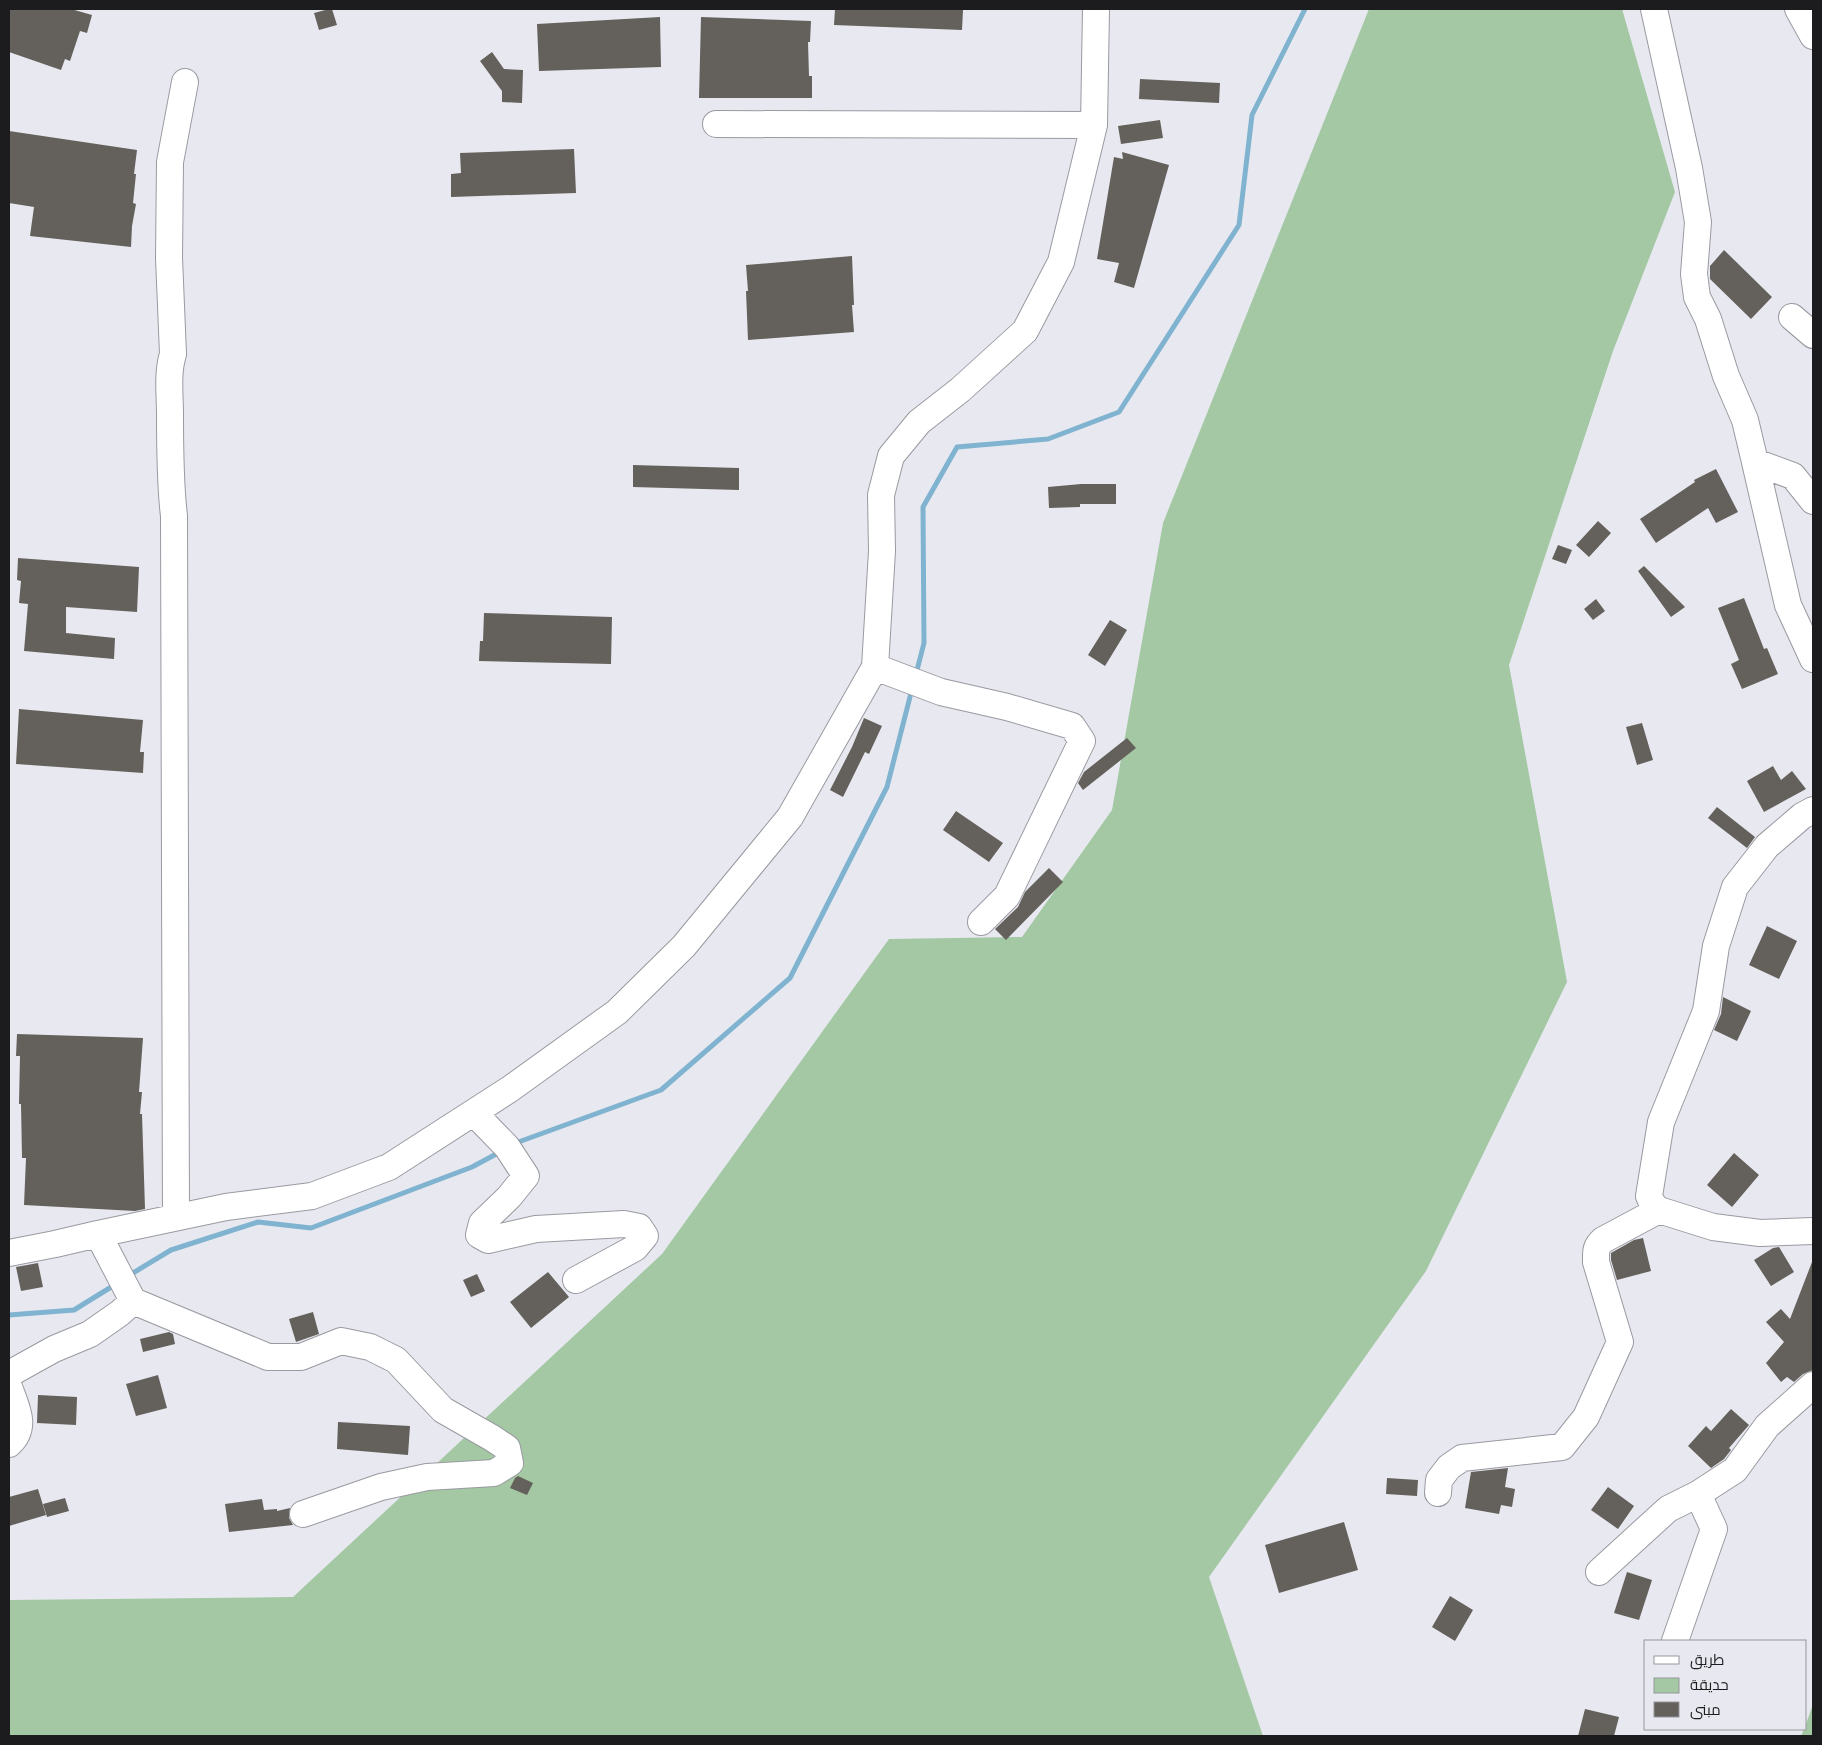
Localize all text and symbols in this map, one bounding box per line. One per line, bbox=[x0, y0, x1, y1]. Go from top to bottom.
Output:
legend bbox=[1644, 1640, 1807, 1730]
text: طريق bbox=[1690, 1651, 1724, 1670]
text: حديقة bbox=[1690, 1676, 1729, 1694]
text: مبنى bbox=[1690, 1701, 1721, 1720]

